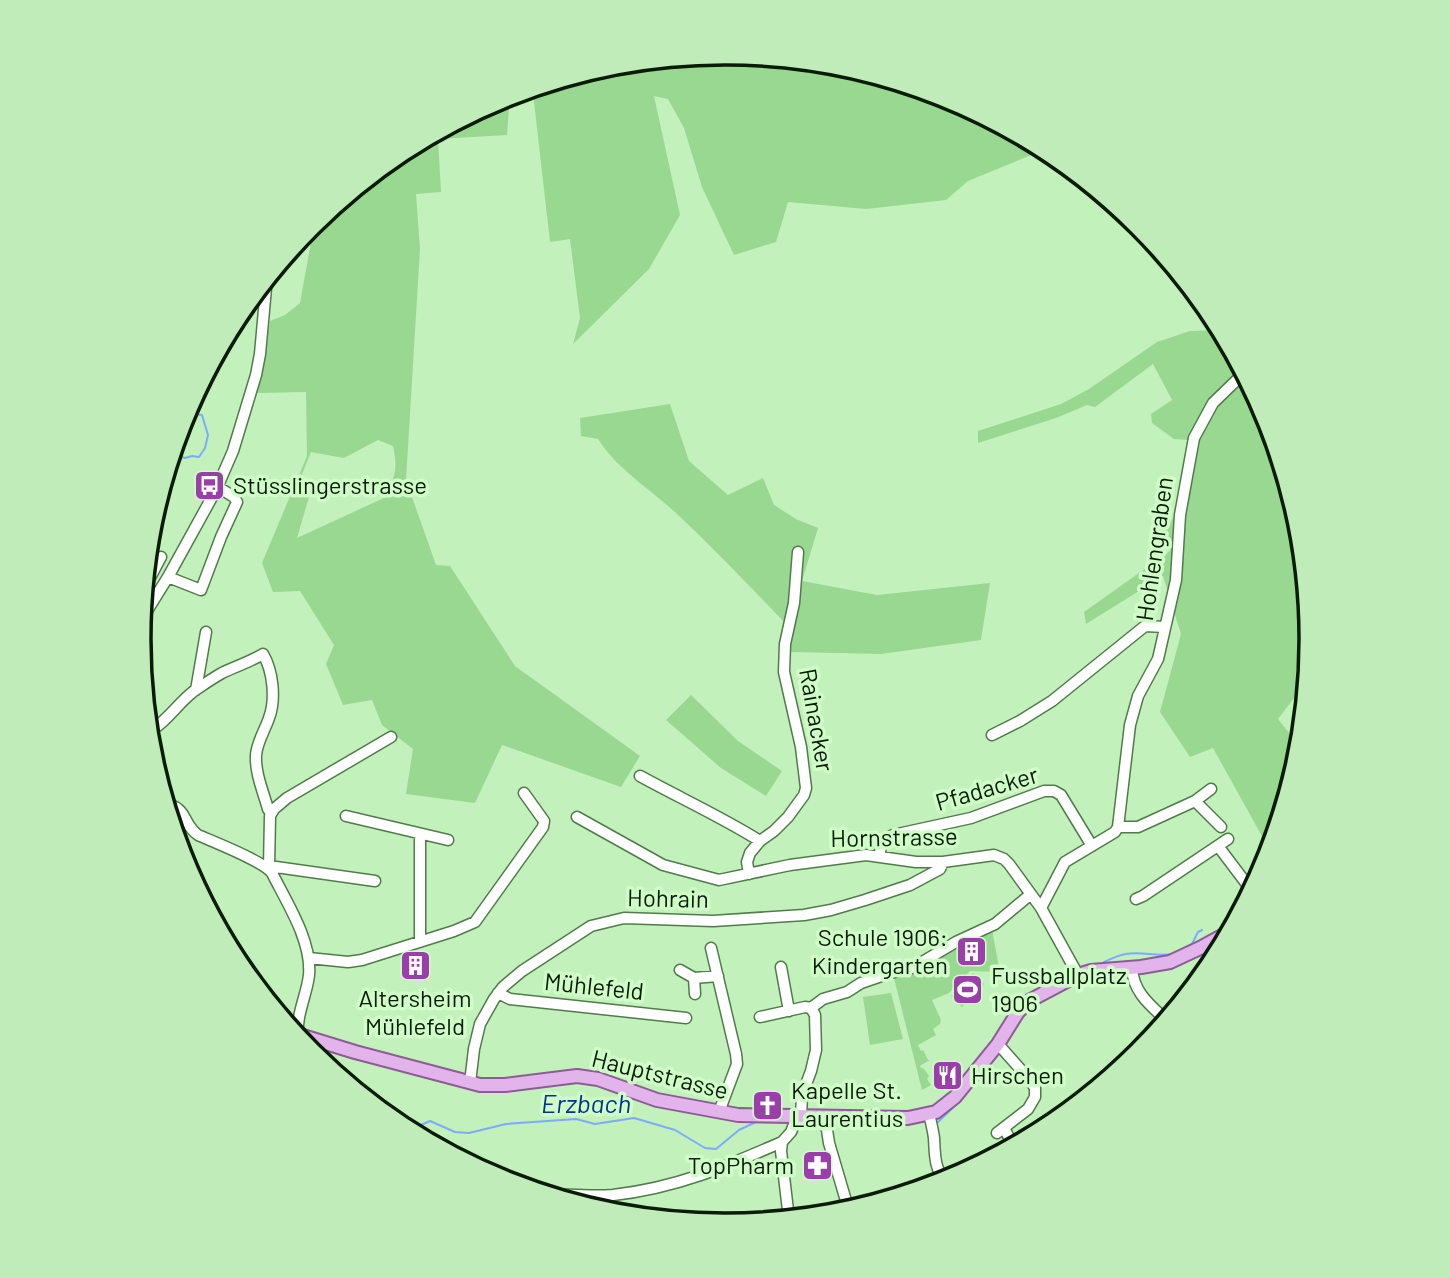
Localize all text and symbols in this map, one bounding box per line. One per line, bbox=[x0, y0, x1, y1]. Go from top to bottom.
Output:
bus stop icon: Stüsslingerstrasse bbox=[193, 469, 227, 503]
place label: Stüsslingerstrasse bbox=[233, 470, 427, 499]
street label: Hohlengraben bbox=[1129, 475, 1178, 623]
street label: Rainacker bbox=[794, 666, 841, 774]
street label: Pfadacker bbox=[932, 759, 1042, 816]
street label: Hornstrasse bbox=[830, 821, 958, 852]
street label: Hohrain bbox=[627, 882, 709, 913]
place label: Schule 1906: Kindergarten bbox=[812, 922, 948, 979]
building icon: Schule 1906: Kindergarten bbox=[954, 935, 988, 969]
building icon: Altersheim Mühlefeld bbox=[398, 948, 432, 982]
place label: Fussballplatz 1906 bbox=[991, 960, 1127, 1017]
street label: Mühlefeld bbox=[543, 966, 645, 1005]
sports icon: Fussballplatz 1906 bbox=[951, 973, 985, 1007]
place label: Altersheim Mühlefeld bbox=[359, 983, 472, 1040]
street label: Hauptstrasse bbox=[589, 1043, 732, 1104]
restaurant icon: Hirschen bbox=[931, 1059, 965, 1093]
place label: Hirschen bbox=[971, 1060, 1064, 1089]
place label: Kapelle St. Laurentius bbox=[791, 1075, 903, 1132]
water label: Erzbach bbox=[541, 1087, 631, 1118]
church icon: Kapelle St. Laurentius bbox=[751, 1088, 785, 1122]
pharmacy icon: TopPharm bbox=[800, 1149, 834, 1183]
place label: TopPharm bbox=[688, 1150, 794, 1179]

